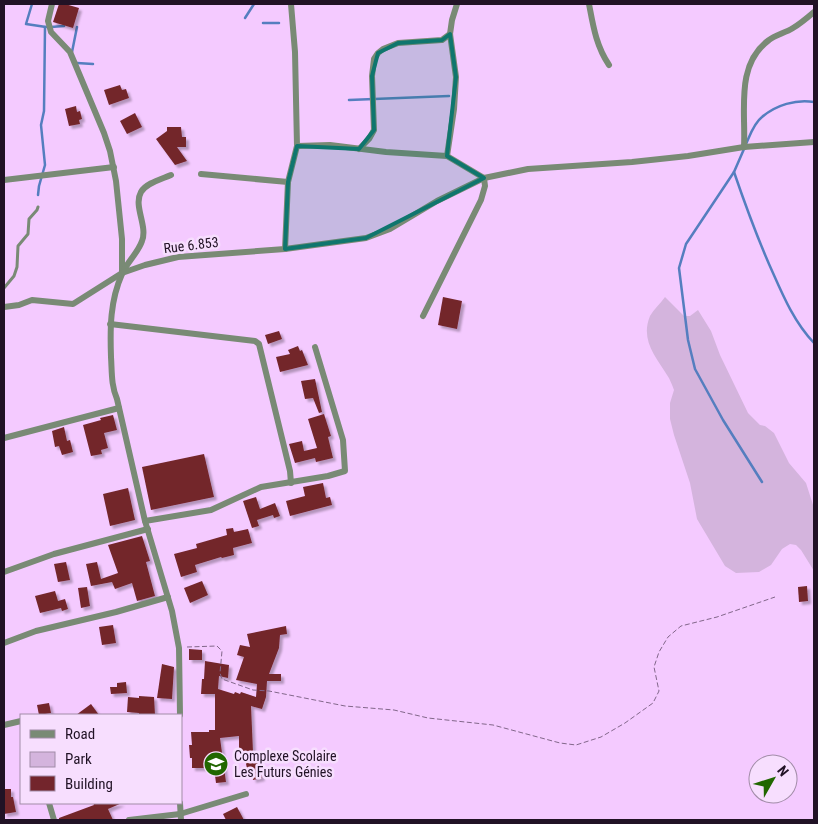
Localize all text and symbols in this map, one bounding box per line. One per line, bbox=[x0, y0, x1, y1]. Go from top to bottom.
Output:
street label: Rue 6.853 bbox=[163, 234, 219, 256]
legend bbox=[20, 714, 182, 804]
text: Road bbox=[65, 725, 95, 743]
place label: Complexe Scolaire Les Futurs Génies bbox=[234, 748, 337, 780]
text: Park bbox=[65, 750, 92, 768]
school or university icon: Complexe Scolaire Les Futurs Génies bbox=[203, 751, 229, 777]
north arrow bbox=[748, 754, 798, 804]
text: N bbox=[774, 762, 792, 779]
text: Building bbox=[65, 775, 113, 793]

